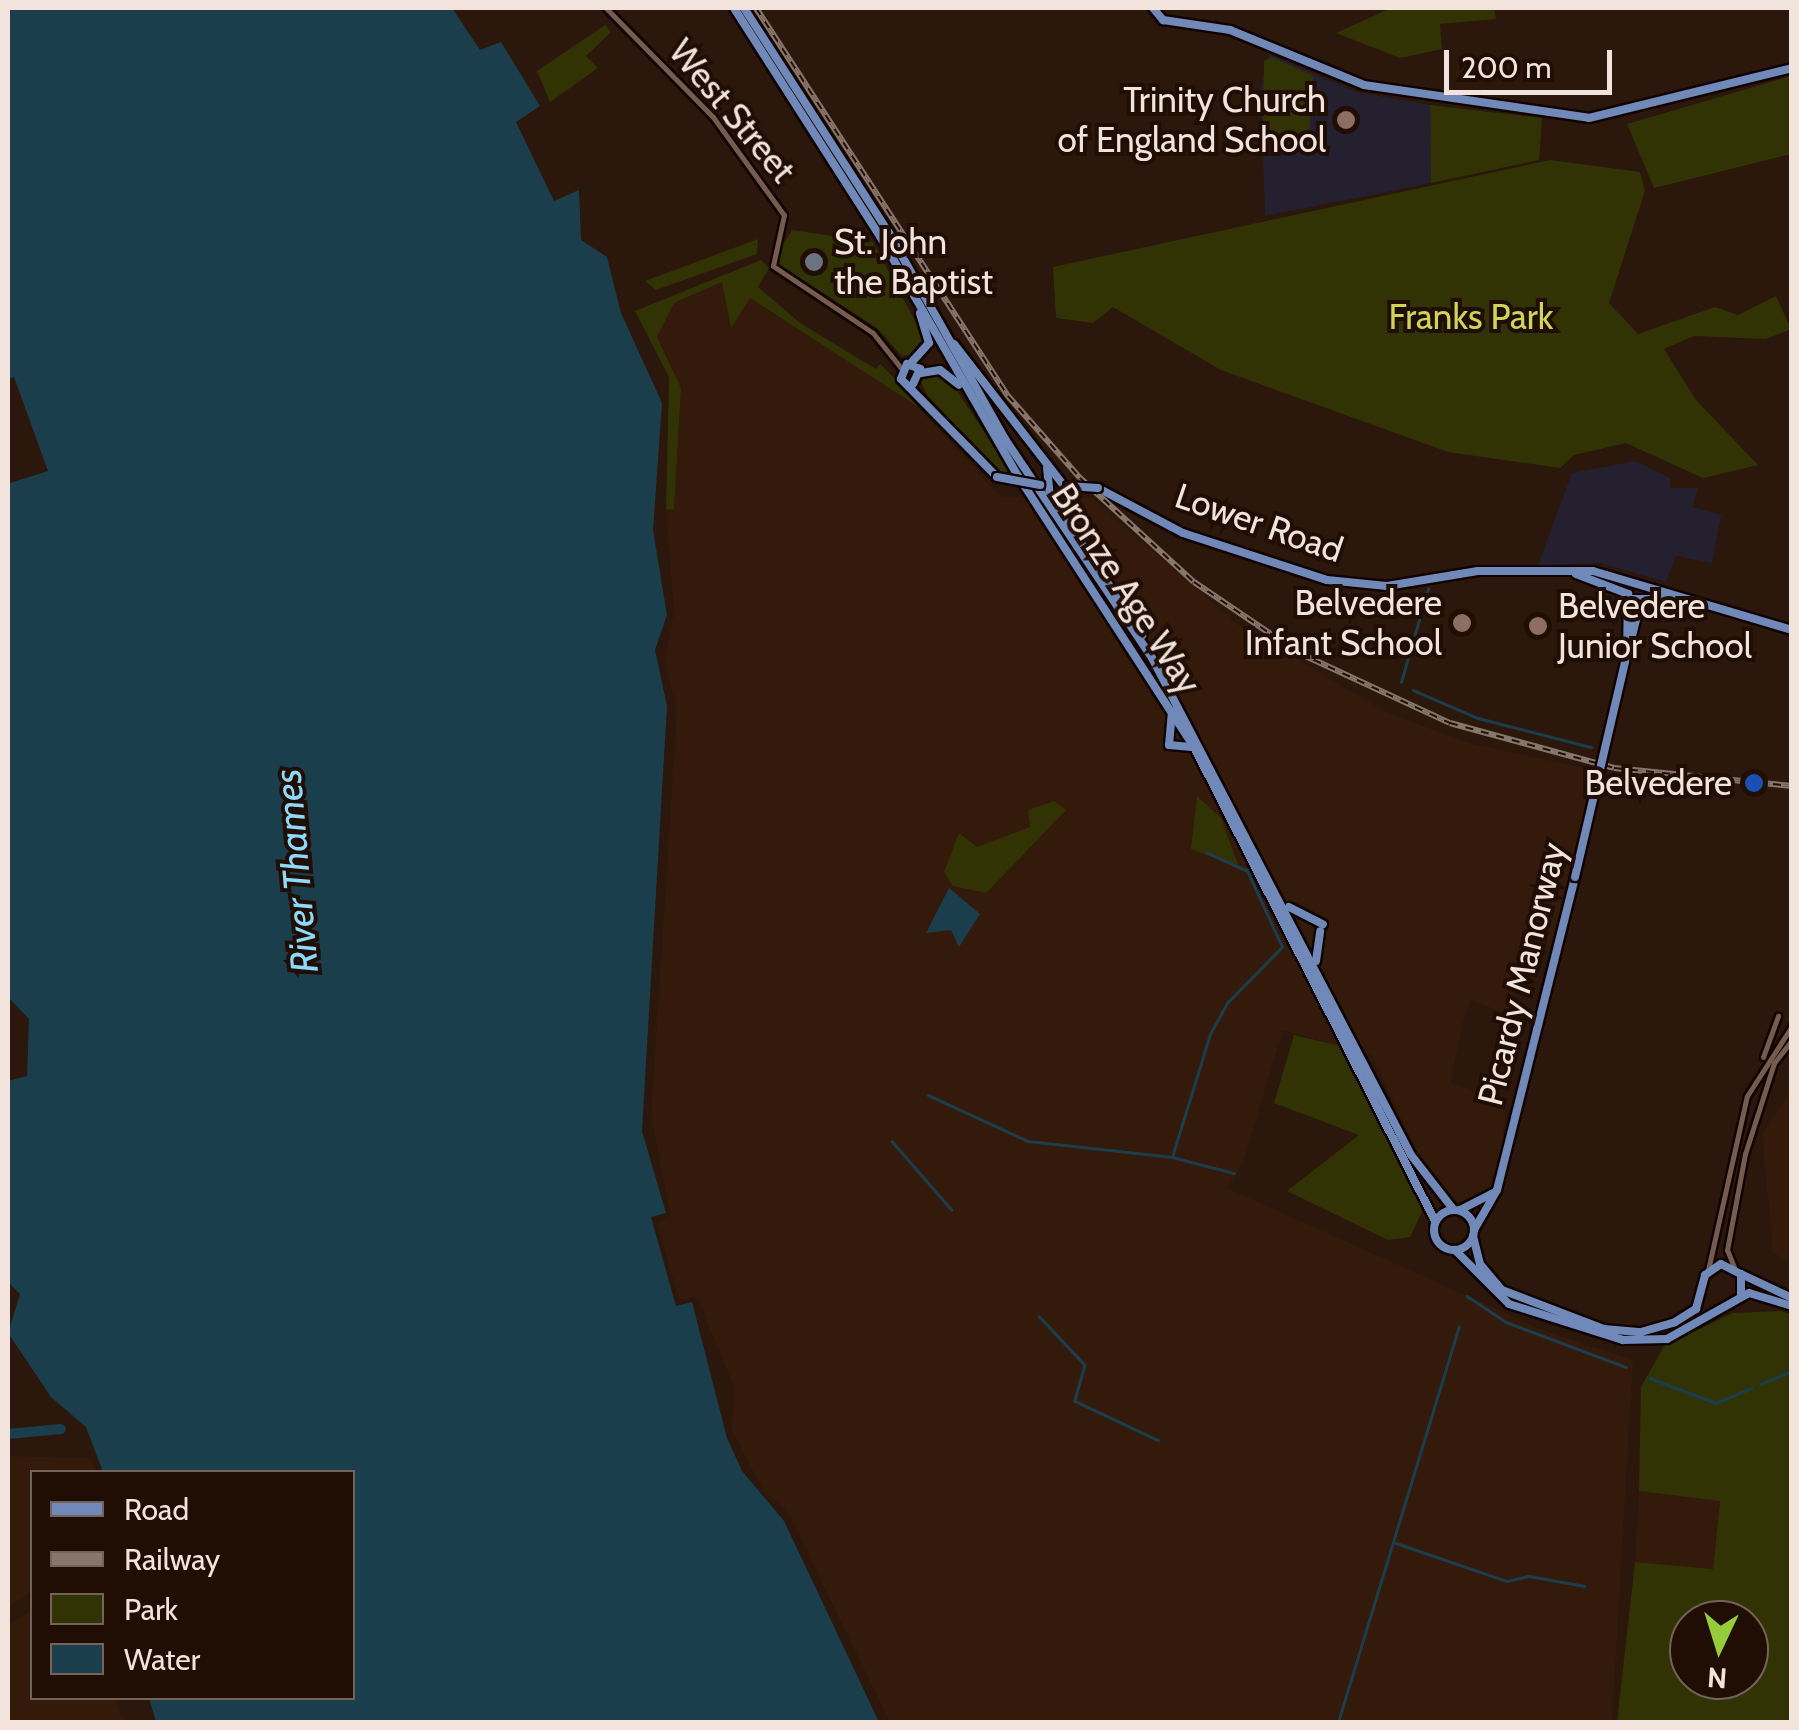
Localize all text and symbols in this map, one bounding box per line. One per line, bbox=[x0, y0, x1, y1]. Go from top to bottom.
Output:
scale bar bbox=[1449, 30, 1616, 92]
street label: West Street bbox=[660, 31, 804, 191]
text: 200 m bbox=[1461, 49, 1552, 86]
place label: Trinity Church of England School bbox=[1057, 79, 1326, 161]
marker: Trinity Church of England School bbox=[1335, 109, 1357, 131]
place label: St. John the Baptist bbox=[834, 221, 993, 303]
marker: St. John the Baptist bbox=[803, 251, 825, 273]
park label: Franks Park bbox=[1388, 296, 1554, 338]
street label: Lower Road bbox=[1170, 475, 1348, 571]
street label: Bronze Age Way bbox=[1042, 476, 1210, 702]
place label: Belvedere Infant School bbox=[1245, 582, 1442, 664]
place label: Belvedere Junior School bbox=[1558, 585, 1752, 667]
marker: Belvedere Infant School bbox=[1451, 612, 1473, 634]
marker: Belvedere Junior School bbox=[1527, 615, 1549, 637]
place label: Belvedere bbox=[1584, 762, 1732, 804]
water label: River Thames bbox=[264, 767, 328, 975]
marker: Belvedere bbox=[1741, 770, 1767, 796]
street label: Picardy Manorway bbox=[1469, 838, 1575, 1110]
legend bbox=[30, 1470, 355, 1700]
text: Road bbox=[124, 1491, 189, 1528]
text: Railway bbox=[124, 1541, 220, 1578]
text: Park bbox=[124, 1591, 178, 1628]
north arrow bbox=[1669, 1600, 1769, 1700]
text: Water bbox=[124, 1641, 200, 1678]
text: N bbox=[1706, 1660, 1728, 1696]

